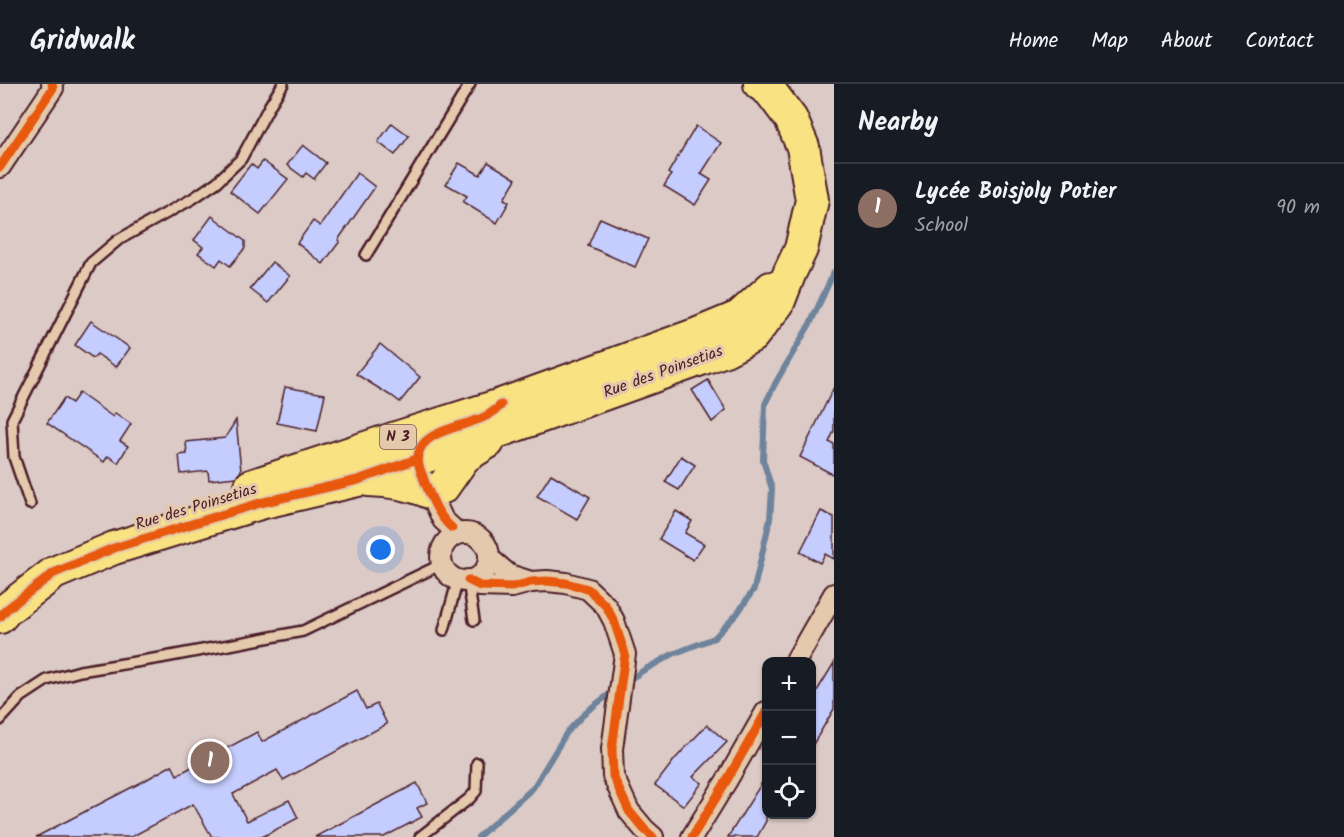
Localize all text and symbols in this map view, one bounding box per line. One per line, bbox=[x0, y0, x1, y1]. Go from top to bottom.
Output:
text: Gridwalk bbox=[30, 19, 135, 64]
text: Home bbox=[1009, 25, 1058, 58]
text: Map bbox=[1091, 25, 1128, 58]
text: About bbox=[1161, 25, 1212, 58]
text: Contact bbox=[1245, 25, 1314, 58]
text: Nearby bbox=[858, 102, 938, 144]
text: Lycée Boisjoly Potier bbox=[915, 175, 1116, 210]
text: 1 bbox=[874, 192, 881, 224]
text: 90 m bbox=[1276, 192, 1320, 224]
text: School bbox=[915, 210, 968, 242]
street label: Rue des Poinsetias bbox=[600, 339, 726, 405]
road number: N 3 bbox=[380, 425, 416, 449]
street label: Rue des Poinsetias bbox=[132, 477, 260, 537]
your location bbox=[366, 535, 395, 564]
map controls bbox=[762, 657, 816, 819]
button: + bbox=[762, 657, 816, 711]
button: − bbox=[762, 711, 816, 765]
pin: 1 bbox=[190, 738, 230, 784]
button: locate bbox=[762, 765, 816, 819]

